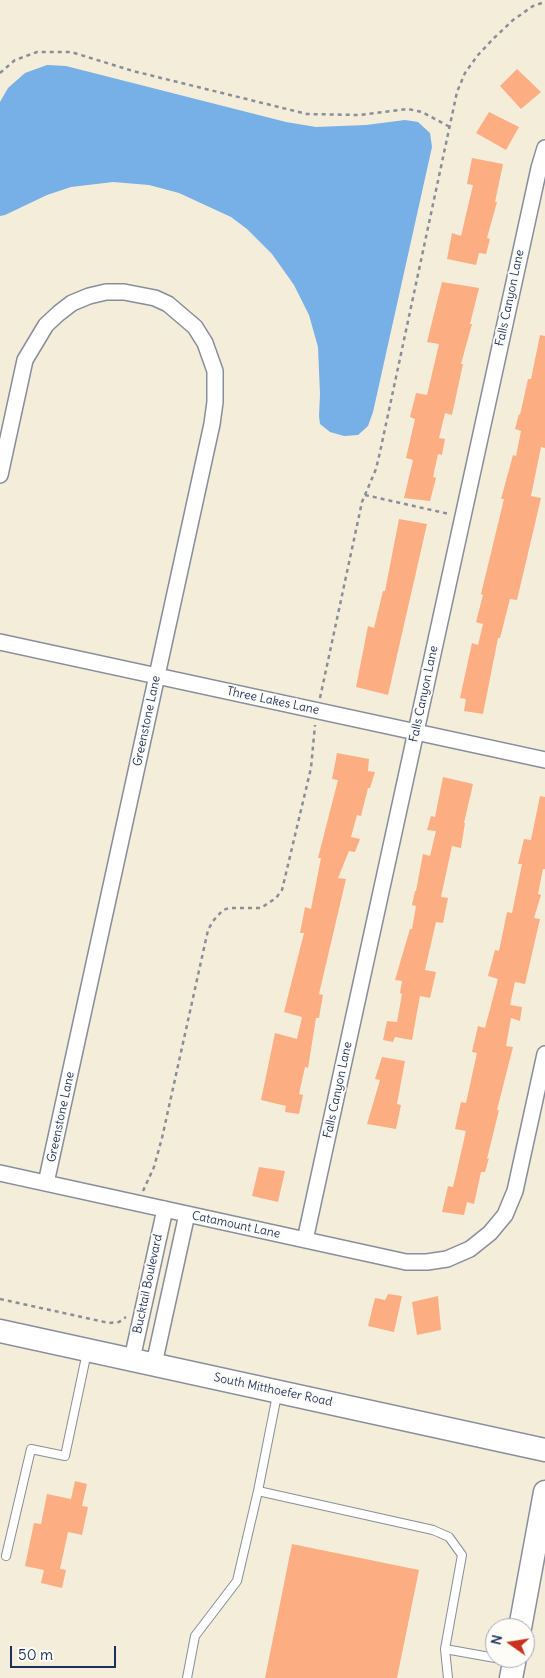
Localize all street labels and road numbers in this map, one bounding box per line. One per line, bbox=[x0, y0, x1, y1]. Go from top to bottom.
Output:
street label: Falls Canyon Lane bbox=[493, 248, 527, 348]
street label: Falls Canyon Lane bbox=[407, 644, 441, 744]
street label: Greenstone Lane bbox=[130, 674, 164, 768]
street label: Three Lakes Lane bbox=[225, 684, 321, 718]
street label: Falls Canyon Lane bbox=[321, 1040, 355, 1140]
street label: Greenstone Lane bbox=[44, 1070, 78, 1164]
street label: Catamount Lane bbox=[190, 1209, 282, 1241]
street label: Bucktail Boulevard bbox=[130, 1233, 166, 1335]
street label: South Mitthoefer Road bbox=[212, 1370, 334, 1410]

